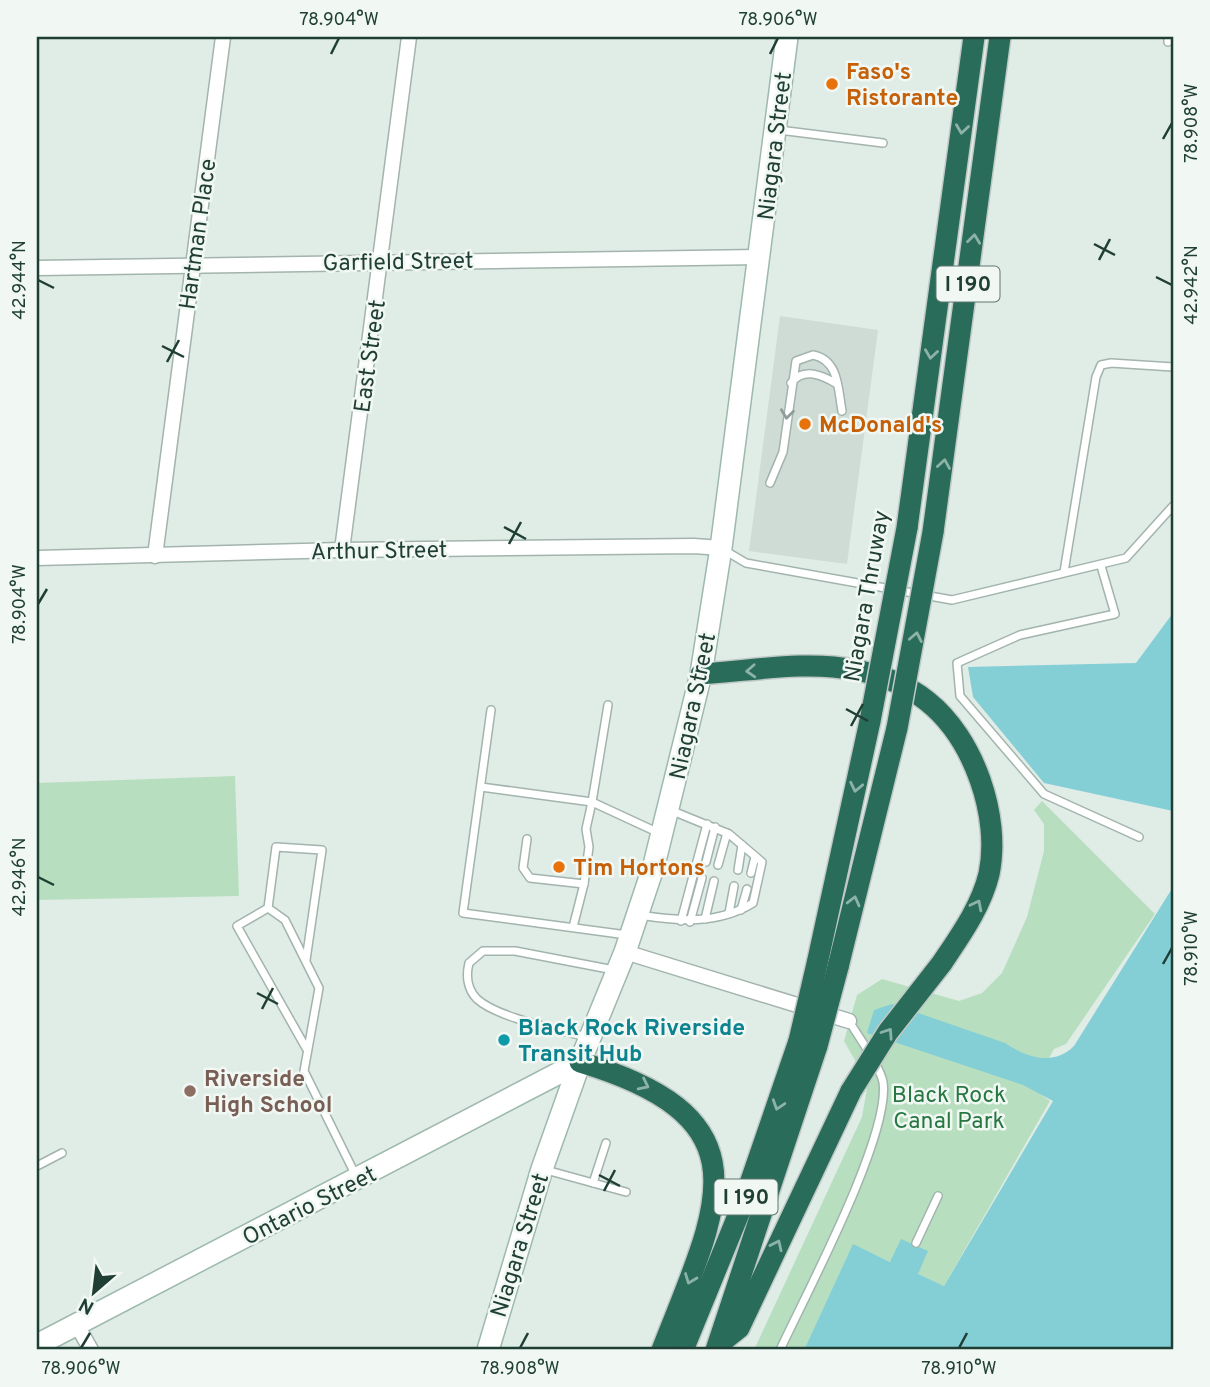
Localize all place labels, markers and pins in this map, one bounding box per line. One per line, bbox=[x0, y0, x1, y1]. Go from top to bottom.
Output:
place label: Faso's Ristorante bbox=[846, 59, 958, 114]
marker: Faso's Ristorante bbox=[824, 76, 840, 92]
place label: McDonald's bbox=[819, 412, 942, 441]
marker: McDonald's bbox=[797, 416, 813, 432]
place label: Tim Hortons bbox=[573, 855, 705, 884]
marker: Tim Hortons bbox=[551, 859, 567, 875]
place label: Black Rock Riverside Transit Hub bbox=[518, 1015, 745, 1070]
marker: Black Rock Riverside Transit Hub bbox=[496, 1032, 512, 1048]
place label: Riverside High School bbox=[204, 1066, 333, 1121]
marker: Riverside High School bbox=[182, 1083, 198, 1099]

